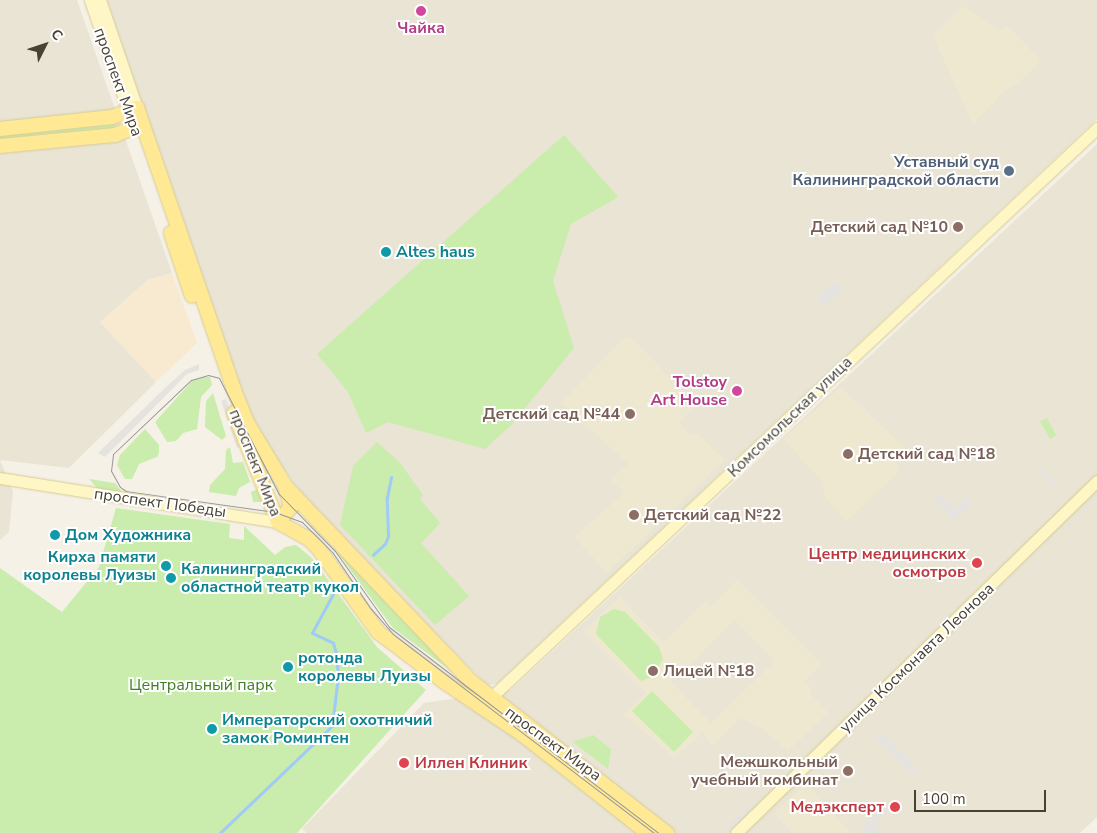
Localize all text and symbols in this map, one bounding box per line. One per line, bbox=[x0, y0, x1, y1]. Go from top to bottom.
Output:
marker: Чайка bbox=[415, 5, 427, 17]
place label: Чайка bbox=[397, 18, 445, 38]
north arrow bbox=[20, 20, 70, 70]
text: С bbox=[46, 25, 67, 45]
street label: проспект Мира bbox=[89, 25, 147, 139]
place label: Уставный суд Калининградской области bbox=[792, 152, 999, 190]
marker: Уставный суд Калининградской области bbox=[1003, 165, 1015, 177]
place label: Детский сад №10 bbox=[811, 217, 948, 237]
marker: Детский сад №10 bbox=[952, 221, 964, 233]
place label: Altes haus bbox=[396, 242, 475, 262]
marker: Altes haus bbox=[380, 246, 392, 258]
street label: Комсомольская улица bbox=[724, 353, 856, 481]
place label: Tolstoy Art House bbox=[651, 372, 727, 410]
marker: Tolstoy Art House bbox=[731, 385, 743, 397]
place label: Детский сад №44 bbox=[483, 404, 620, 424]
street label: проспект Мира bbox=[225, 406, 285, 520]
marker: Детский сад №44 bbox=[624, 408, 636, 420]
place label: Детский сад №18 bbox=[858, 444, 995, 464]
marker: Детский сад №18 bbox=[842, 448, 854, 460]
street label: проспект Победы bbox=[93, 484, 227, 522]
place label: Детский сад №22 bbox=[644, 505, 781, 525]
marker: Детский сад №22 bbox=[628, 509, 640, 521]
place label: Дом Художника bbox=[65, 525, 191, 545]
marker: Дом Художника bbox=[49, 529, 61, 541]
place label: Центр медицинских осмотров bbox=[809, 544, 966, 582]
place label: Кирха памяти королевы Луизы bbox=[23, 547, 156, 585]
marker: Центр медицинских осмотров bbox=[970, 556, 984, 570]
place label: Калининградский областной театр кукол bbox=[181, 559, 359, 597]
marker: Кирха памяти королевы Луизы bbox=[160, 560, 172, 572]
marker: Калининградский областной театр кукол bbox=[165, 572, 177, 584]
street label: улица Космонавта Леонова bbox=[836, 579, 998, 737]
place label: ротонда королевы Луизы bbox=[298, 648, 431, 686]
marker: ротонда королевы Луизы bbox=[282, 661, 294, 673]
place label: Лицей №18 bbox=[663, 661, 754, 681]
marker: Лицей №18 bbox=[647, 665, 659, 677]
park label: Центральный парк bbox=[129, 675, 273, 695]
street label: проспект Мира bbox=[501, 703, 605, 785]
place label: Императорский охотничий замок Роминтен bbox=[222, 710, 432, 748]
marker: Императорский охотничий замок Роминтен bbox=[206, 723, 218, 735]
place label: Межшкольный учебный комбинат bbox=[691, 752, 838, 790]
place label: Иллен Клиник bbox=[415, 753, 527, 773]
marker: Иллен Клиник bbox=[397, 756, 411, 770]
marker: Межшкольный учебный комбинат bbox=[842, 765, 854, 777]
scale bar bbox=[917, 780, 1050, 812]
text: 100 m bbox=[922, 789, 966, 809]
place label: Медэксперт bbox=[790, 797, 884, 817]
marker: Медэксперт bbox=[888, 800, 902, 814]

